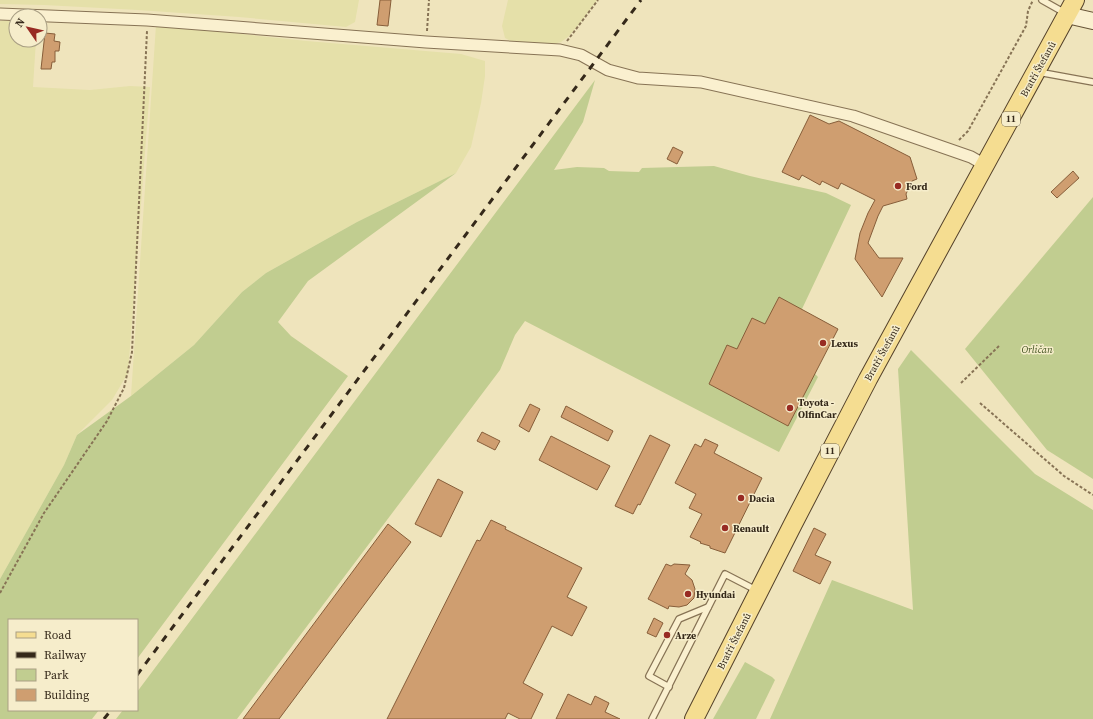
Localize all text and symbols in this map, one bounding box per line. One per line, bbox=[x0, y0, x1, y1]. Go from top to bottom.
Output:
north arrow bbox=[8, 8, 48, 48]
text: N bbox=[12, 15, 29, 30]
street label: Bratří Štefanů bbox=[1017, 39, 1059, 99]
road number: 11 bbox=[1002, 112, 1020, 126]
place label: Ford bbox=[906, 180, 927, 193]
marker: Ford bbox=[893, 181, 903, 191]
street label: Bratří Štefanů bbox=[861, 323, 903, 383]
place label: Lexus bbox=[831, 337, 858, 350]
marker: Lexus bbox=[818, 338, 828, 348]
park label: Orličan bbox=[1021, 343, 1053, 356]
place label: Toyota - OlfinCar bbox=[798, 396, 837, 421]
marker: Toyota - OlfinCar bbox=[785, 403, 795, 413]
road number: 11 bbox=[821, 444, 839, 458]
place label: Dacia bbox=[749, 492, 776, 505]
marker: Dacia bbox=[736, 493, 746, 503]
place label: Renault bbox=[733, 522, 769, 535]
marker: Renault bbox=[720, 523, 730, 533]
place label: Hyundai bbox=[696, 588, 735, 601]
marker: Hyundai bbox=[683, 589, 693, 599]
street label: Bratří Štefanů bbox=[714, 610, 754, 672]
legend bbox=[8, 619, 138, 711]
text: Road bbox=[44, 627, 71, 643]
place label: Arze bbox=[675, 629, 696, 642]
marker: Arze bbox=[662, 630, 672, 640]
text: Railway bbox=[44, 647, 87, 663]
text: Park bbox=[44, 667, 69, 683]
text: Building bbox=[44, 687, 89, 703]

